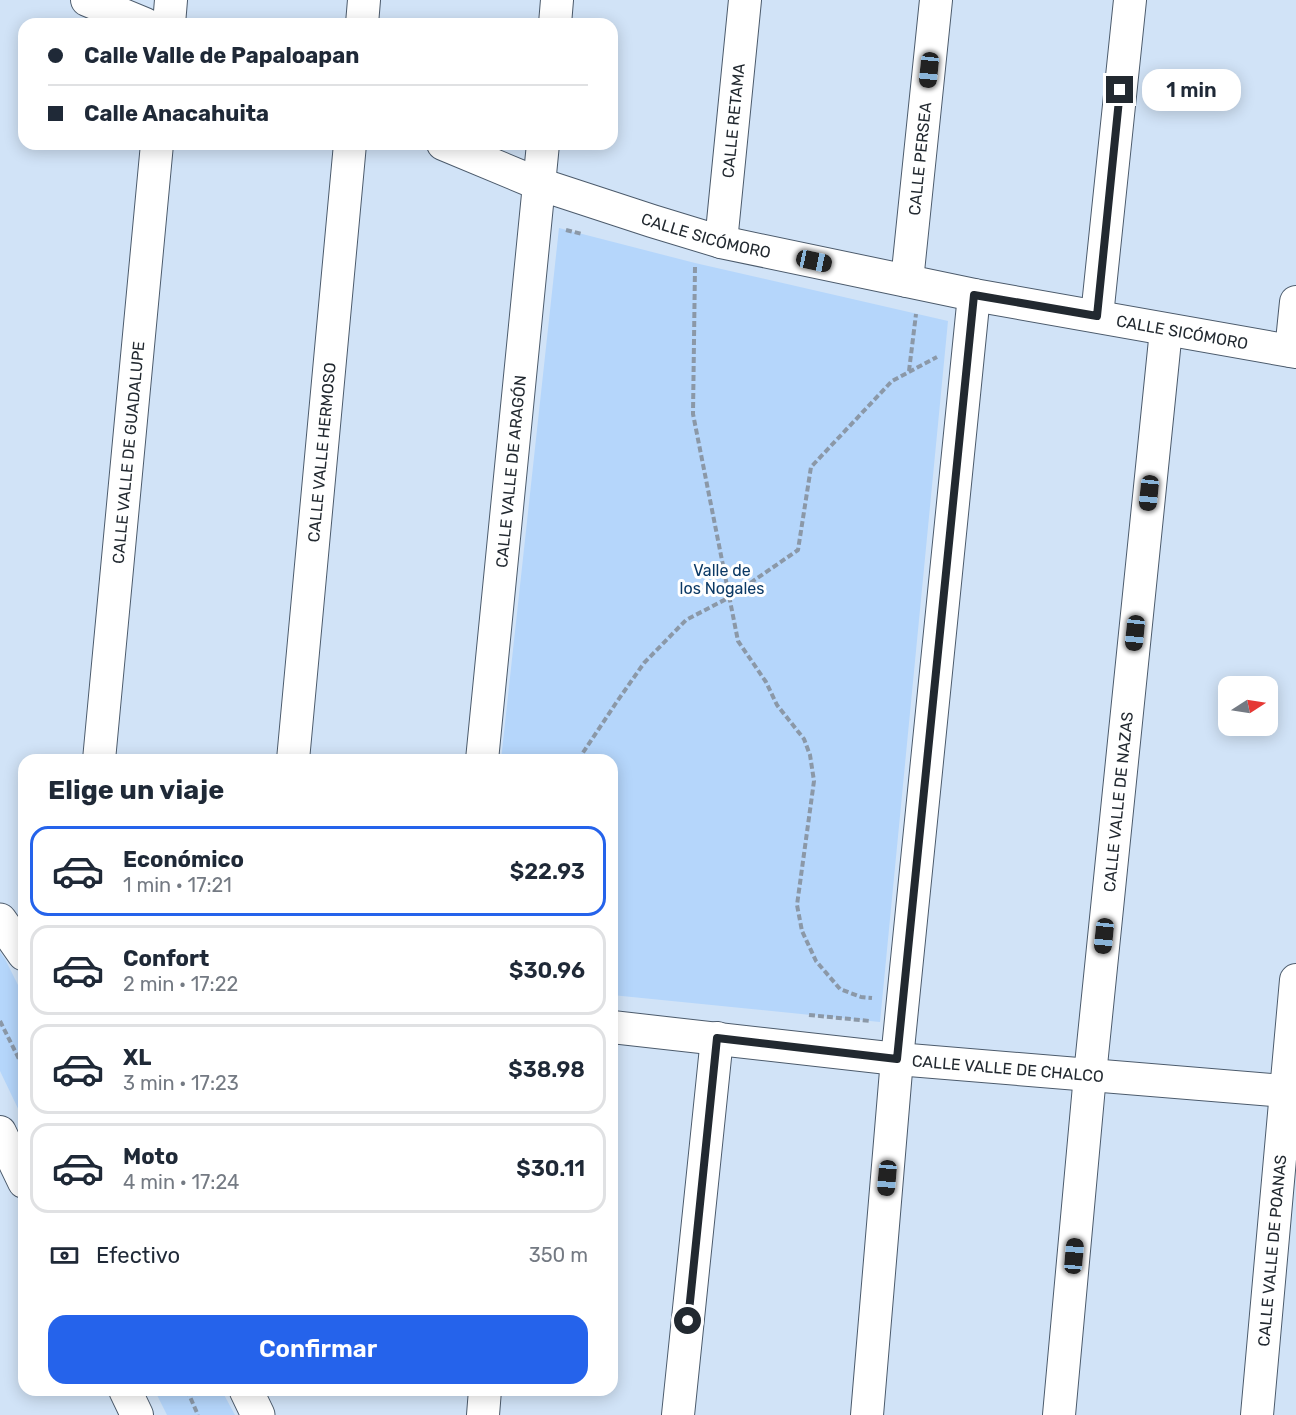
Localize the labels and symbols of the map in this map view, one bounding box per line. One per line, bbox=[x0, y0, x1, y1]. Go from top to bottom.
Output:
car bbox=[918, 51, 940, 89]
street label: CALLE RETAMA bbox=[718, 62, 748, 179]
callout: 1 min bbox=[1141, 69, 1240, 111]
route end bbox=[1106, 76, 1133, 103]
street label: CALLE PERSEA bbox=[904, 101, 935, 216]
street label: CALLE SICÓMORO bbox=[639, 209, 773, 262]
car bbox=[795, 248, 833, 274]
street label: CALLE SICÓMORO bbox=[1115, 311, 1250, 353]
street label: CALLE VALLE DE GUADALUPE bbox=[108, 340, 148, 564]
street label: CALLE VALLE HERMOSO bbox=[304, 362, 339, 543]
street label: CALLE VALLE DE ARAGÓN bbox=[492, 374, 530, 569]
car bbox=[1138, 474, 1160, 512]
park label: Valle de los Nogales bbox=[680, 561, 764, 598]
car bbox=[1124, 614, 1146, 652]
north arrow bbox=[1218, 676, 1278, 736]
street label: CALLE VALLE DE NAZAS bbox=[1099, 711, 1137, 893]
car bbox=[1093, 917, 1115, 955]
street label: CALLE VALLE DE CHALCO bbox=[911, 1051, 1105, 1086]
street label: CALLE VALLE DE POANAS bbox=[1254, 1154, 1290, 1347]
car bbox=[876, 1159, 898, 1197]
car bbox=[1063, 1237, 1085, 1275]
route start bbox=[674, 1307, 701, 1334]

